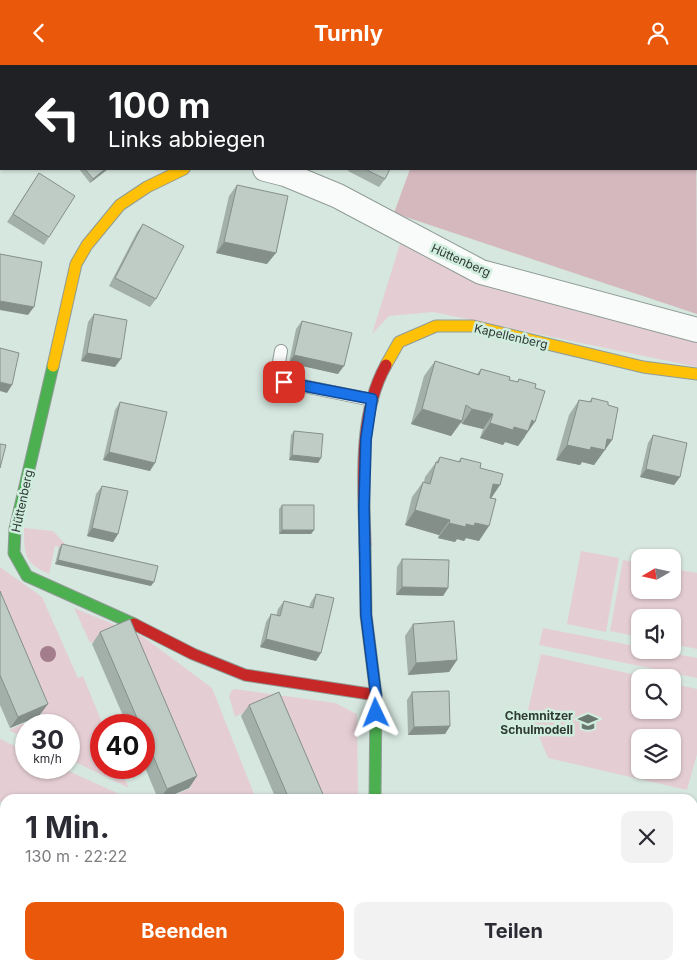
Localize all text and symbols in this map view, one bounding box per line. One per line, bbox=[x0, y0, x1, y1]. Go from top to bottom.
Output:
icon: back bbox=[25, 19, 53, 47]
icon: person bbox=[644, 19, 672, 47]
text: Turnly bbox=[314, 20, 383, 46]
text: 100 m bbox=[108, 84, 211, 126]
icon: left bbox=[25, 85, 90, 150]
text: Links abbiegen bbox=[108, 126, 265, 152]
street label: Hüttenberg bbox=[429, 240, 493, 280]
street label: Kapellenberg bbox=[473, 320, 549, 352]
pin bbox=[263, 361, 305, 403]
icon: arrive bbox=[270, 368, 298, 396]
street label: Hüttenberg bbox=[8, 468, 36, 534]
north arrow bbox=[631, 549, 681, 599]
map controls bbox=[631, 549, 681, 779]
button: sound bbox=[631, 609, 681, 659]
button: search bbox=[631, 669, 681, 719]
position arrow bbox=[349, 686, 401, 738]
place label: Chemnitzer Schulmodell bbox=[500, 708, 573, 737]
school or university icon: Chemnitzer Schulmodell bbox=[577, 711, 599, 733]
speed limit sign: 40 bbox=[90, 714, 155, 779]
text: 30 bbox=[31, 725, 64, 755]
button: layers bbox=[631, 729, 681, 779]
text: km/h bbox=[33, 751, 62, 766]
text: 1 Min. bbox=[25, 809, 110, 845]
button: close bbox=[621, 811, 673, 863]
text: 130 m · 22:22 bbox=[25, 846, 127, 866]
button: Beenden bbox=[25, 902, 344, 960]
button: Teilen bbox=[354, 902, 673, 960]

